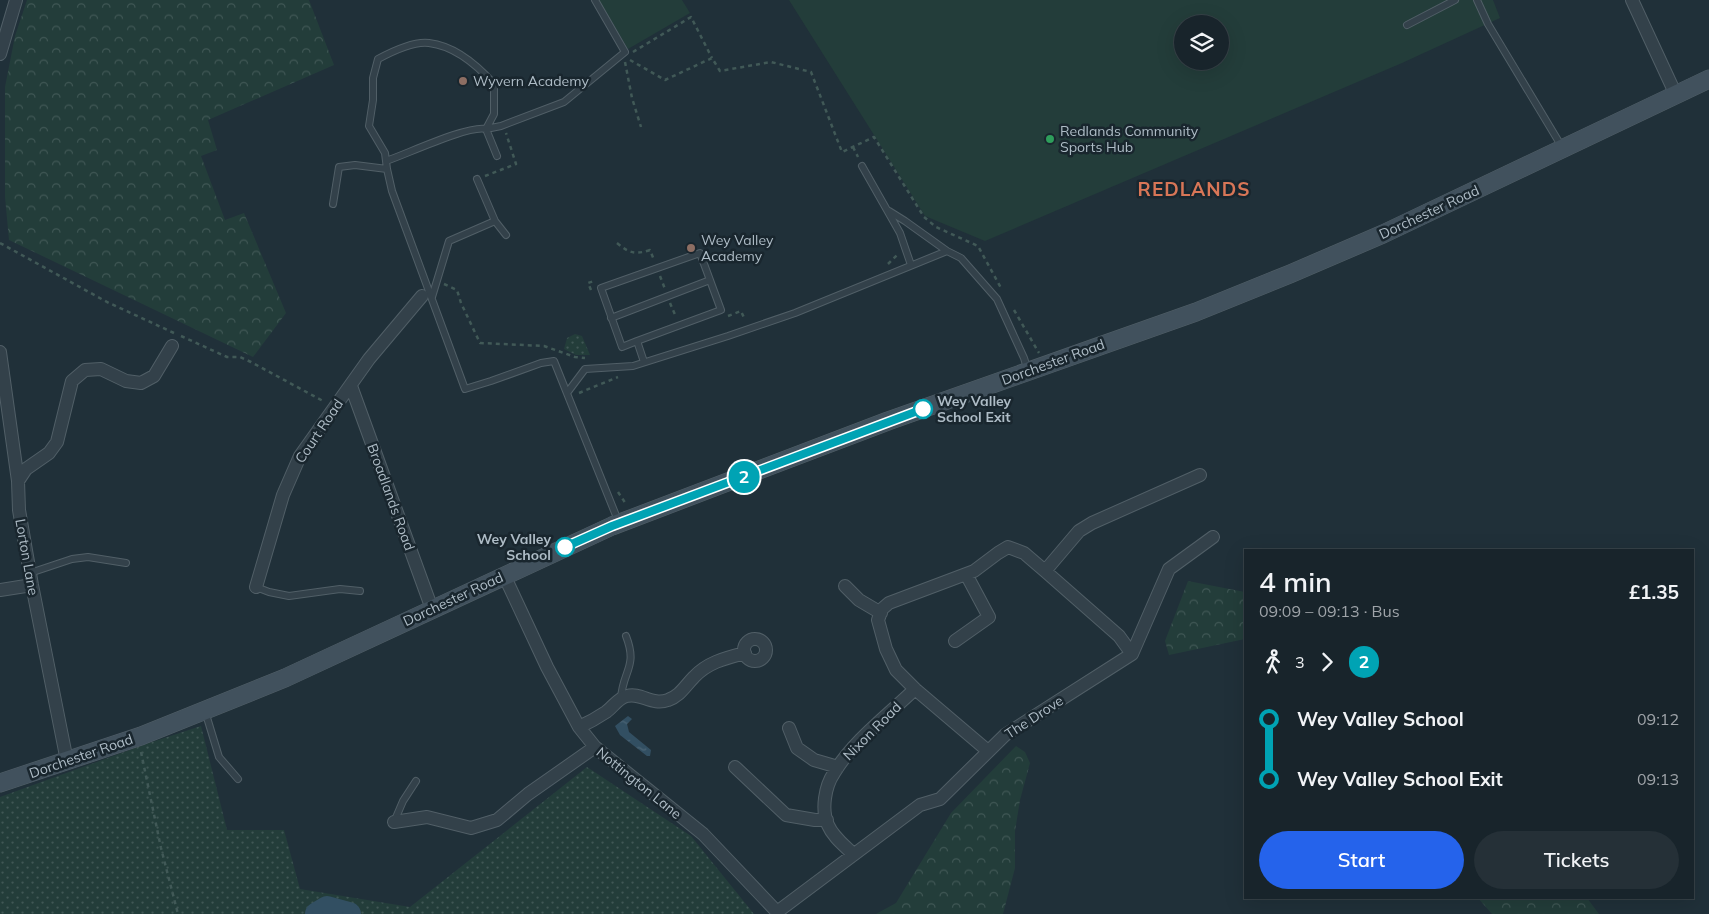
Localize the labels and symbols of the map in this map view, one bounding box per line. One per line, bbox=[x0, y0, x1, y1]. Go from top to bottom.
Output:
place label: Wyvern Academy bbox=[473, 72, 589, 90]
marker: Wyvern Academy bbox=[457, 75, 469, 87]
place label: Redlands Community Sports Hub bbox=[1060, 122, 1199, 156]
marker: Redlands Community Sports Hub bbox=[1044, 133, 1056, 145]
district label: REDLANDS bbox=[1138, 177, 1250, 201]
street label: Dorchester Road bbox=[1376, 181, 1482, 243]
place label: Wey Valley Academy bbox=[701, 231, 774, 265]
marker: Wey Valley Academy bbox=[685, 242, 697, 254]
street label: Dorchester Road bbox=[999, 335, 1107, 389]
place label: Wey Valley School Exit bbox=[937, 392, 1012, 426]
street label: Court Road bbox=[291, 396, 347, 466]
marker: Wey Valley School Exit bbox=[913, 399, 933, 419]
street label: Broadlands Road bbox=[363, 441, 419, 553]
line badge: 2 bbox=[728, 461, 760, 493]
street label: Lorton Lane bbox=[11, 517, 43, 597]
place label: Wey Valley School bbox=[477, 530, 551, 564]
marker: Wey Valley School bbox=[555, 537, 575, 557]
street label: Dorchester Road bbox=[400, 568, 506, 630]
street label: The Drove bbox=[1001, 691, 1067, 743]
street label: Nixon Road bbox=[839, 698, 905, 764]
street label: Dorchester Road bbox=[27, 730, 135, 782]
street label: Nottington Lane bbox=[593, 743, 685, 823]

